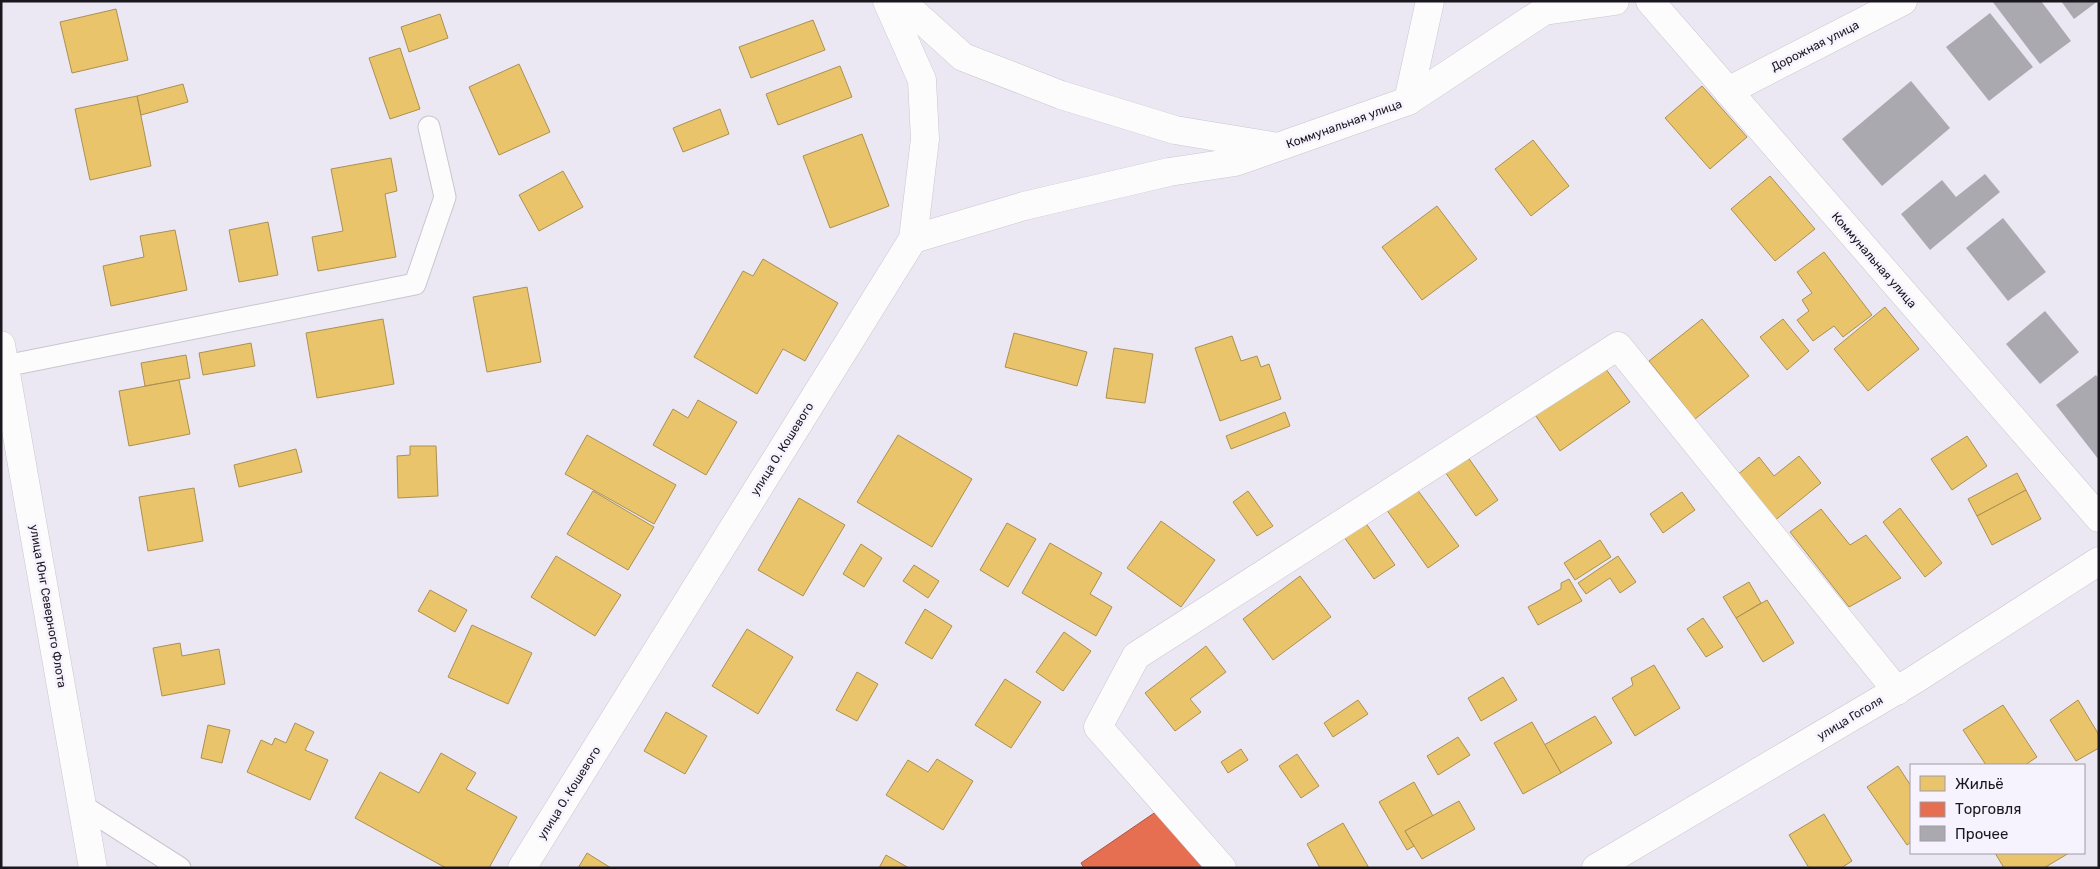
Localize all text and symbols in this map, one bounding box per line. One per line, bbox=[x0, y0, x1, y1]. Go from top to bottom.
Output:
street label: Дорожная улица bbox=[1769, 18, 1861, 74]
street label: Коммунальная улица bbox=[1284, 97, 1404, 151]
street label: Коммунальная улица bbox=[1829, 209, 1919, 311]
street label: улица О. Кошевого bbox=[748, 400, 816, 498]
street label: улица Юнг Северного Флота bbox=[27, 523, 69, 689]
street label: улица Гоголя bbox=[1814, 693, 1886, 743]
street label: улица О. Кошевого bbox=[535, 744, 603, 842]
legend bbox=[1910, 764, 2085, 854]
text: Жильё bbox=[1955, 775, 2004, 793]
text: Торговля bbox=[1955, 800, 2021, 818]
text: Прочее bbox=[1955, 825, 2008, 843]

